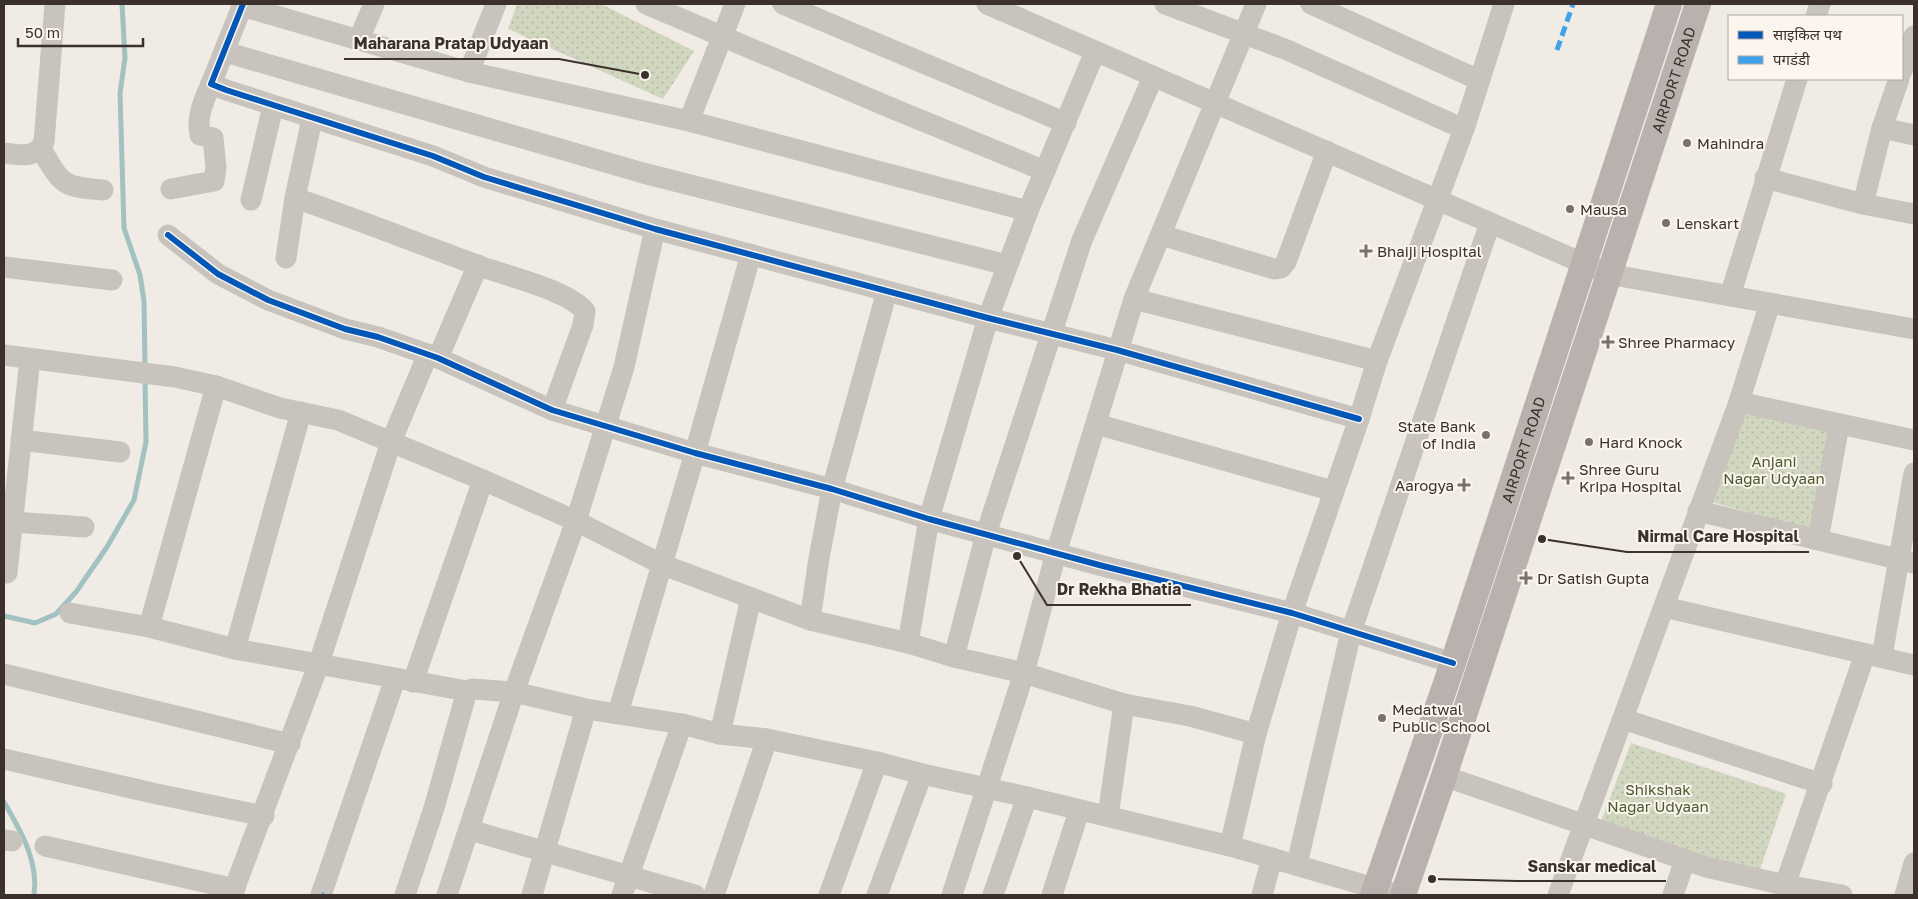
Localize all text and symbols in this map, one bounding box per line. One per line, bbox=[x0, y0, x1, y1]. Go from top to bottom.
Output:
scale bar bbox=[18, 15, 142, 47]
legend bbox=[1728, 15, 1903, 80]
text: 50 m bbox=[25, 23, 60, 41]
street label: AIRPORT ROAD bbox=[1647, 24, 1699, 135]
text: साइकिल पथ bbox=[1773, 25, 1842, 43]
callout: Maharana Pratap Udyaan bbox=[344, 28, 559, 59]
text: Maharana Pratap Udyaan bbox=[353, 33, 549, 53]
text: पगडंडी bbox=[1773, 50, 1811, 68]
place label: Mahindra bbox=[1697, 134, 1764, 152]
marker: Mahindra bbox=[1681, 137, 1693, 149]
place label: Mausa bbox=[1580, 200, 1627, 218]
marker: Mausa bbox=[1564, 203, 1576, 215]
place label: Lenskart bbox=[1676, 214, 1739, 232]
marker: Lenskart bbox=[1660, 217, 1672, 229]
place label: Bhaiji Hospital bbox=[1377, 242, 1482, 260]
marker: Bhaiji Hospital bbox=[1359, 244, 1373, 258]
place label: Shree Pharmacy bbox=[1618, 333, 1736, 351]
marker: Shree Pharmacy bbox=[1602, 336, 1614, 348]
street label: AIRPORT ROAD bbox=[1497, 394, 1549, 505]
place label: State Bank of India bbox=[1398, 417, 1477, 452]
marker: State Bank of India bbox=[1480, 429, 1492, 441]
place label: Hard Knock bbox=[1599, 433, 1683, 451]
marker: Hard Knock bbox=[1583, 436, 1595, 448]
park label: Anjani Nagar Udyaan bbox=[1723, 452, 1825, 487]
place label: Shree Guru Kripa Hospital bbox=[1579, 460, 1682, 495]
marker: Shree Guru Kripa Hospital bbox=[1561, 471, 1575, 485]
place label: Aarogya bbox=[1395, 476, 1454, 494]
marker: Aarogya bbox=[1458, 479, 1470, 491]
callout: Nirmal Care Hospital bbox=[1627, 521, 1809, 552]
text: Nirmal Care Hospital bbox=[1637, 526, 1799, 546]
place label: Dr Satish Gupta bbox=[1537, 569, 1649, 587]
marker: Dr Satish Gupta bbox=[1519, 571, 1533, 585]
callout: Dr Rekha Bhatia bbox=[1047, 574, 1191, 605]
text: Dr Rekha Bhatia bbox=[1057, 579, 1181, 599]
place label: Medatwal Public School bbox=[1392, 700, 1491, 735]
marker: Medatwal Public School bbox=[1376, 712, 1388, 724]
park label: Shikshak Nagar Udyaan bbox=[1607, 780, 1709, 815]
callout: Sanskar medical bbox=[1517, 850, 1666, 881]
text: Sanskar medical bbox=[1528, 856, 1657, 876]

